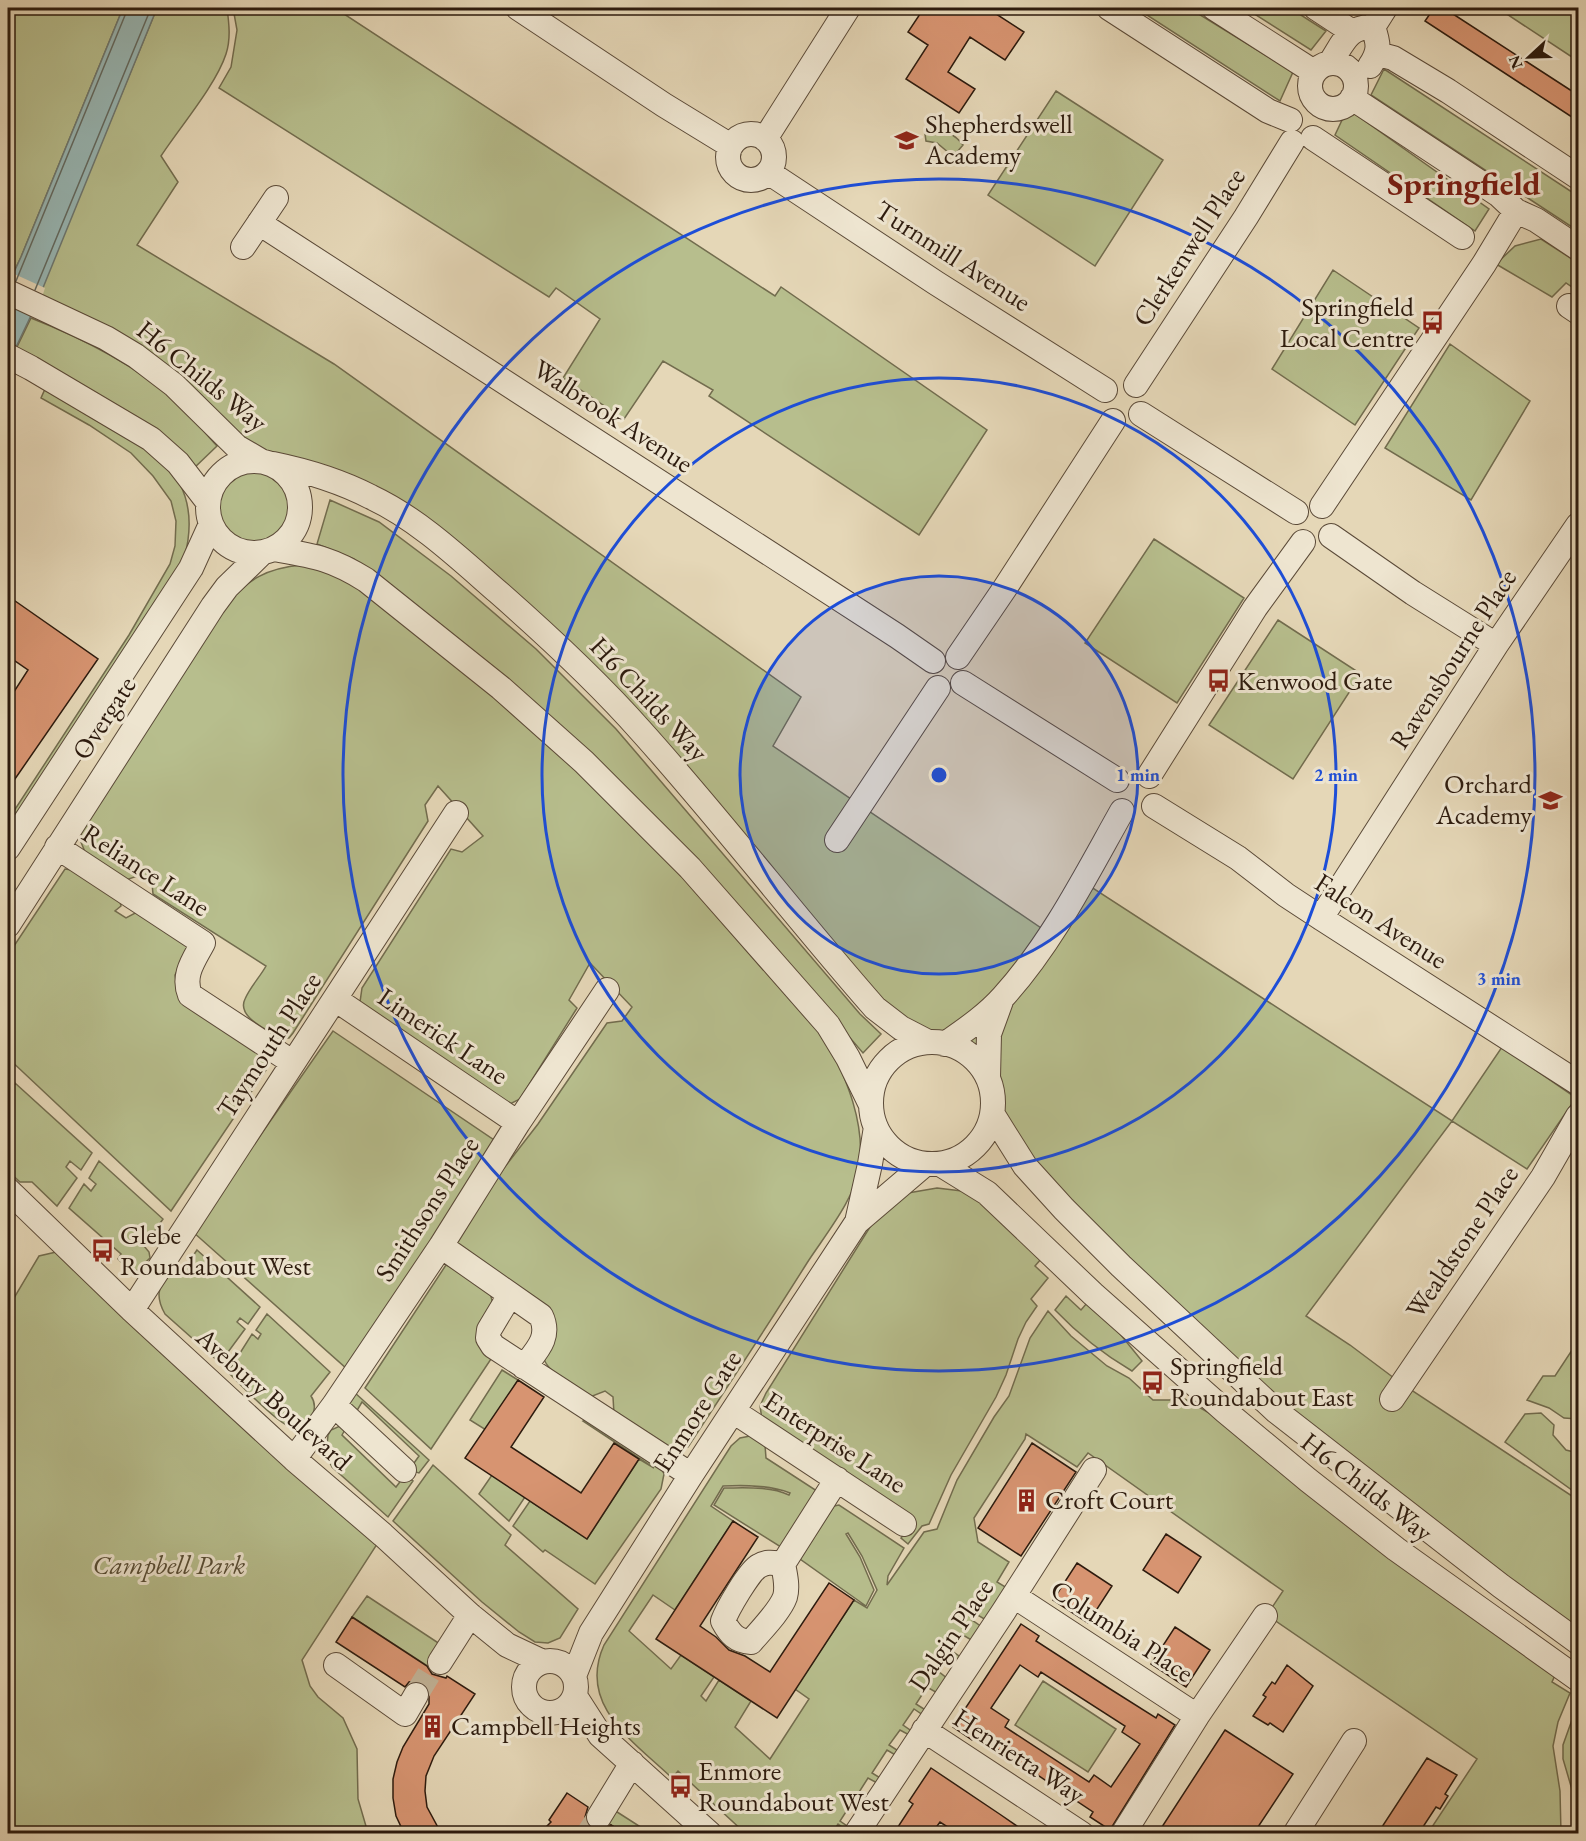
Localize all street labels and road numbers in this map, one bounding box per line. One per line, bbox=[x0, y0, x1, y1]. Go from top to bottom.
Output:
street label: Clerkenwell Place bbox=[1124, 161, 1253, 333]
street label: Turnmill Avenue bbox=[869, 192, 1038, 319]
street label: H6 Childs Way bbox=[130, 312, 275, 439]
street label: Walbrook Avenue bbox=[527, 351, 700, 480]
street label: Ravensbourne Place bbox=[1381, 562, 1524, 755]
street label: H6 Childs Way bbox=[583, 629, 716, 769]
street label: Overgate bbox=[64, 669, 144, 766]
street label: Reliance Lane bbox=[76, 815, 217, 924]
street label: Falcon Avenue bbox=[1308, 865, 1454, 976]
street label: Taymouth Place bbox=[208, 965, 329, 1124]
street label: Limerick Lane bbox=[371, 979, 515, 1092]
street label: Smithsons Place bbox=[367, 1130, 487, 1288]
street label: Wealdstone Place bbox=[1397, 1158, 1526, 1325]
street label: Avebury Boulevard bbox=[188, 1319, 360, 1478]
street label: Enmore Gate bbox=[644, 1343, 749, 1478]
street label: Enterprise Lane bbox=[757, 1382, 913, 1501]
street label: H6 Childs Way bbox=[1294, 1424, 1441, 1549]
street label: Columbia Place bbox=[1044, 1571, 1200, 1690]
street label: Dalgin Place bbox=[900, 1572, 1001, 1698]
street label: Henrietta Way bbox=[947, 1700, 1092, 1811]

